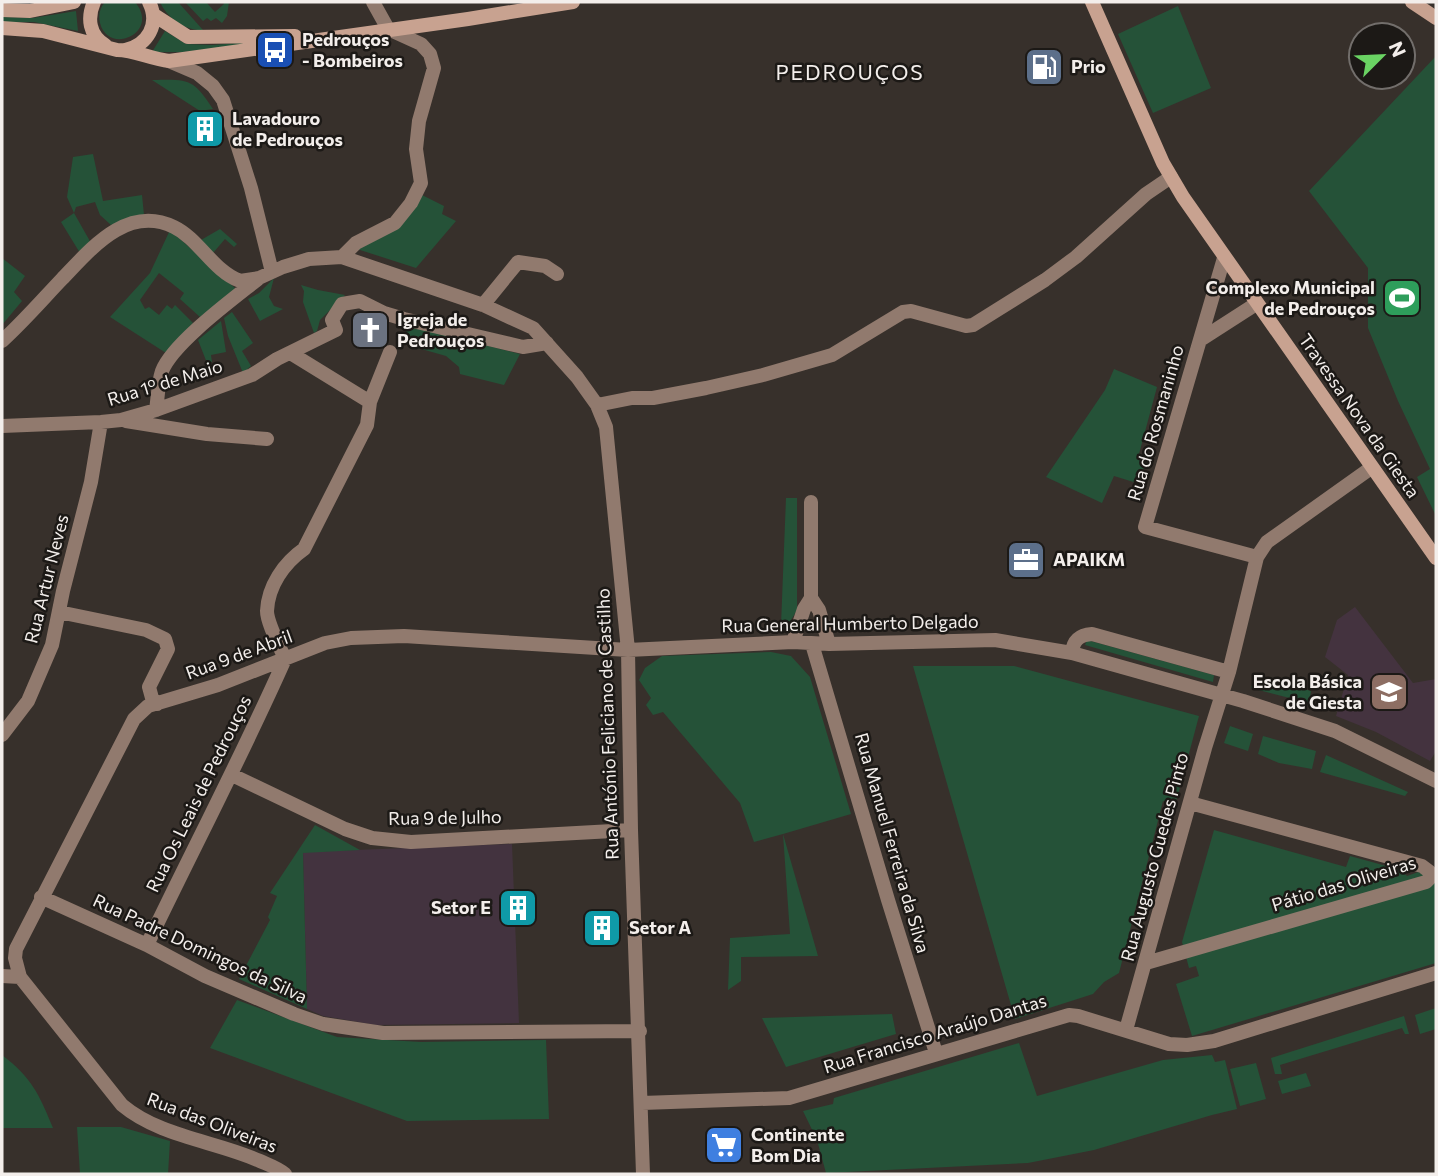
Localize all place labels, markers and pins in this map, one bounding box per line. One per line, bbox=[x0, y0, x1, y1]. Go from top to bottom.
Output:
place label: Pedrouços - Bombeiros bbox=[302, 28, 403, 71]
bus stop icon: Pedrouços - Bombeiros bbox=[254, 29, 296, 71]
fuel station icon: Prio bbox=[1023, 46, 1065, 88]
place label: Prio bbox=[1071, 55, 1106, 77]
place label: Lavadouro de Pedrouços bbox=[232, 107, 343, 150]
building icon: Lavadouro de Pedrouços bbox=[184, 108, 226, 150]
place label: Complexo Municipal de Pedrouços bbox=[1206, 276, 1375, 319]
sports icon: Complexo Municipal de Pedrouços bbox=[1381, 277, 1423, 319]
place label: Igreja de Pedrouços bbox=[397, 308, 484, 351]
church icon: Igreja de Pedrouços bbox=[349, 309, 391, 351]
office icon: APAIKM bbox=[1005, 539, 1047, 581]
place label: APAIKM bbox=[1053, 548, 1125, 570]
place label: Escola Básica de Giesta bbox=[1253, 670, 1362, 713]
school or university icon: Escola Básica de Giesta bbox=[1368, 671, 1410, 713]
building icon: Setor E bbox=[497, 887, 539, 929]
place label: Setor E bbox=[431, 896, 491, 918]
building icon: Setor A bbox=[581, 907, 623, 949]
place label: Setor A bbox=[629, 916, 691, 938]
place label: Continente Bom Dia bbox=[751, 1123, 844, 1166]
supermarket icon: Continente Bom Dia bbox=[703, 1124, 745, 1166]

